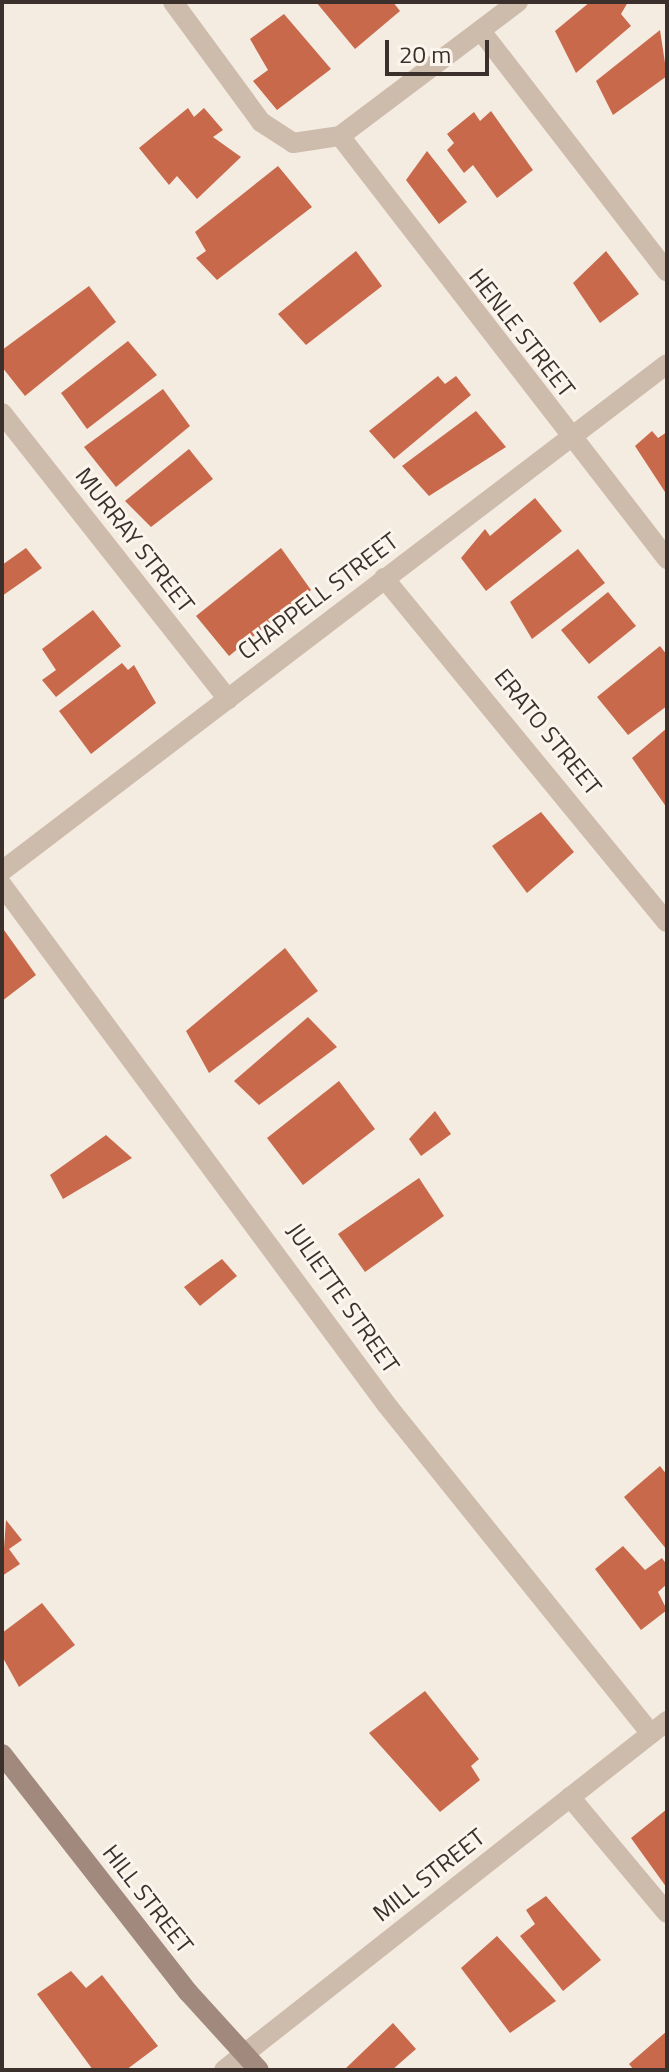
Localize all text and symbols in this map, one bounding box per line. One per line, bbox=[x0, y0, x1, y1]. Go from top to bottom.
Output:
scale bar bbox=[389, 24, 493, 74]
text: 20 m bbox=[399, 36, 451, 72]
street label: HENLE STREET bbox=[463, 263, 581, 403]
street label: MURRAY STREET bbox=[69, 462, 201, 618]
street label: CHAPPELL STREET bbox=[232, 526, 404, 666]
street label: ERATO STREET bbox=[488, 663, 608, 801]
street label: JULIETTE STREET bbox=[281, 1217, 405, 1379]
street label: MILL STREET bbox=[367, 1822, 491, 1928]
street label: HILL STREET bbox=[97, 1839, 199, 1959]

